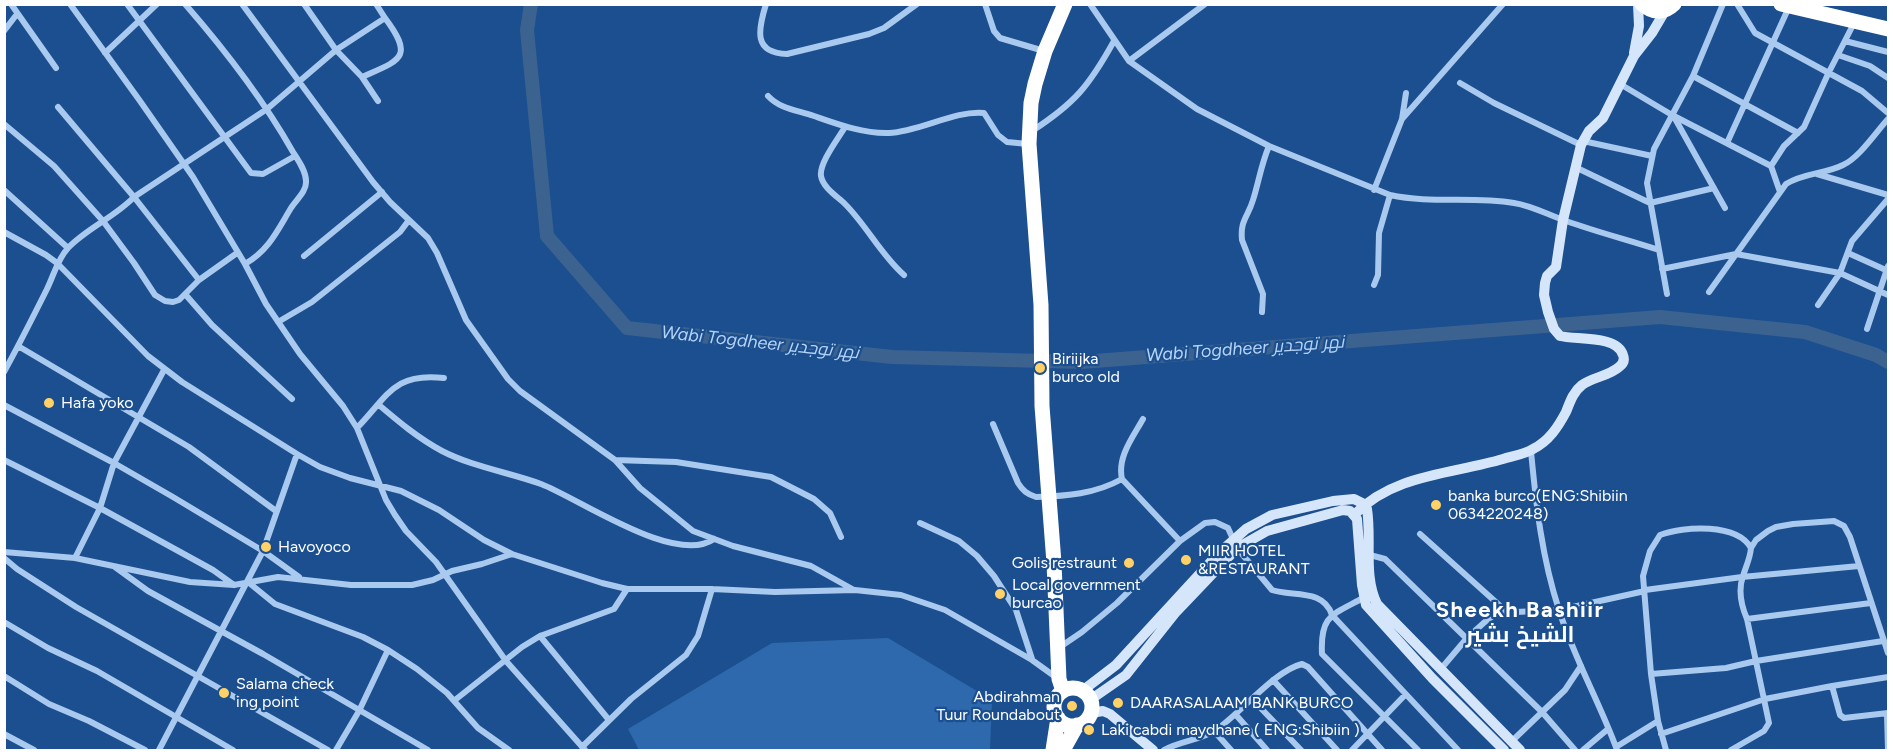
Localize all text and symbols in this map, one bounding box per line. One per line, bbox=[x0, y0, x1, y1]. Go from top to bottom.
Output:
water label: Wabi Togdheer نهر توجدير bbox=[660, 322, 860, 364]
water label: Wabi Togdheer نهر توجدير bbox=[1145, 331, 1345, 367]
place label: Biriijka burco old bbox=[1052, 349, 1120, 387]
marker: Biriijka burco old bbox=[1033, 361, 1047, 375]
place label: Hafa yoko bbox=[61, 393, 134, 413]
marker: Hafa yoko bbox=[42, 396, 56, 410]
place label: banka burco(ENG:Shibiin 0634220248) bbox=[1448, 486, 1628, 524]
marker: banka burco(ENG:Shibiin 0634220248) bbox=[1429, 498, 1443, 512]
place label: Havoyoco bbox=[278, 537, 351, 557]
marker: Havoyoco bbox=[259, 540, 273, 554]
place label: MIIR HOTEL &RESTAURANT bbox=[1198, 541, 1310, 579]
place label: Golis restraunt bbox=[1012, 553, 1117, 573]
marker: MIIR HOTEL &RESTAURANT bbox=[1179, 553, 1193, 567]
marker: Golis restraunt bbox=[1122, 556, 1136, 570]
place label: Local government burcao bbox=[1012, 575, 1141, 613]
marker: Local government burcao bbox=[993, 587, 1007, 601]
district label: Sheekh Bashiir الشيخ بشير bbox=[1436, 598, 1604, 650]
place label: Salama check ing point bbox=[236, 674, 334, 712]
marker: Salama check ing point bbox=[217, 686, 231, 700]
place label: Abdirahman Tuur Roundabout bbox=[936, 687, 1060, 725]
place label: DAARASALAAM BANK BURCO bbox=[1130, 693, 1353, 713]
marker: DAARASALAAM BANK BURCO bbox=[1111, 696, 1125, 710]
marker: Abdirahman Tuur Roundabout bbox=[1065, 699, 1079, 713]
place label: Laki cabdi maydhane ( ENG:Shibiin ) bbox=[1101, 720, 1360, 740]
marker: Laki cabdi maydhane ( ENG:Shibiin ) bbox=[1082, 723, 1096, 737]

